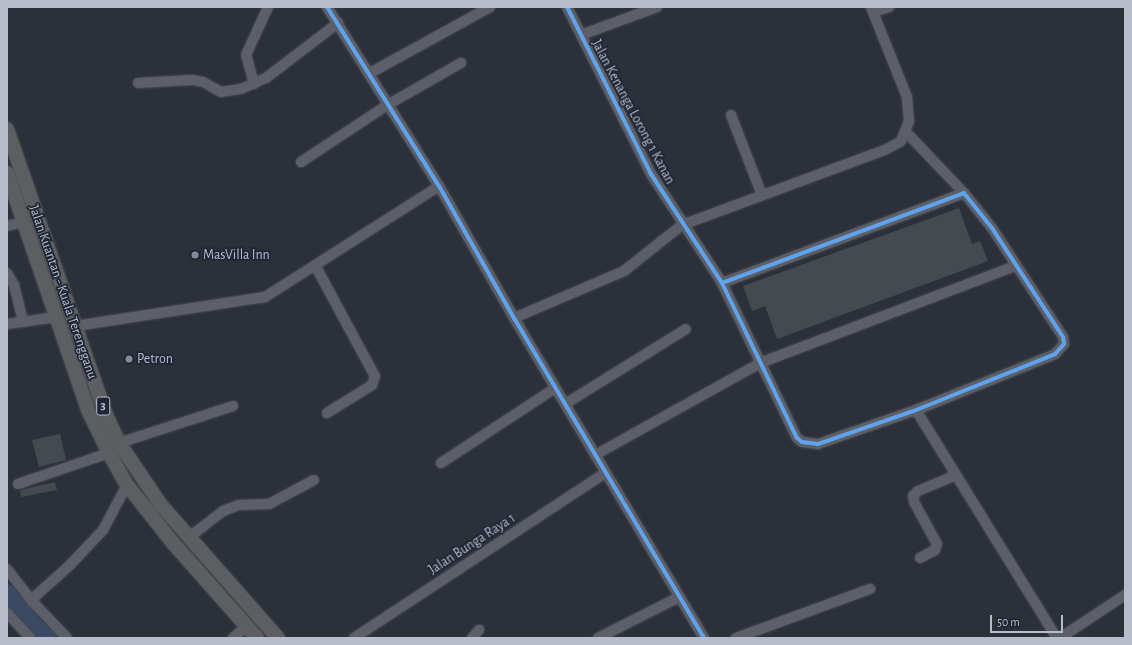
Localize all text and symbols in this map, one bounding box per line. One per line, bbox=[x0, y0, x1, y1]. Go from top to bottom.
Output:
street label: Jalan Kenanga Lorong 1 Kanan bbox=[588, 37, 678, 187]
street label: Jalan Kuantan - Kuala Terengganu bbox=[25, 203, 101, 381]
place label: MasVilla Inn bbox=[203, 247, 270, 263]
marker: MasVilla Inn bbox=[190, 250, 200, 260]
place label: Petron bbox=[137, 351, 173, 367]
marker: Petron bbox=[124, 354, 134, 364]
road number: 3 bbox=[96, 395, 110, 417]
street label: Jalan Bunga Raya 1 bbox=[425, 510, 519, 578]
scale bar bbox=[992, 607, 1065, 633]
text: 50 m bbox=[997, 616, 1020, 628]

